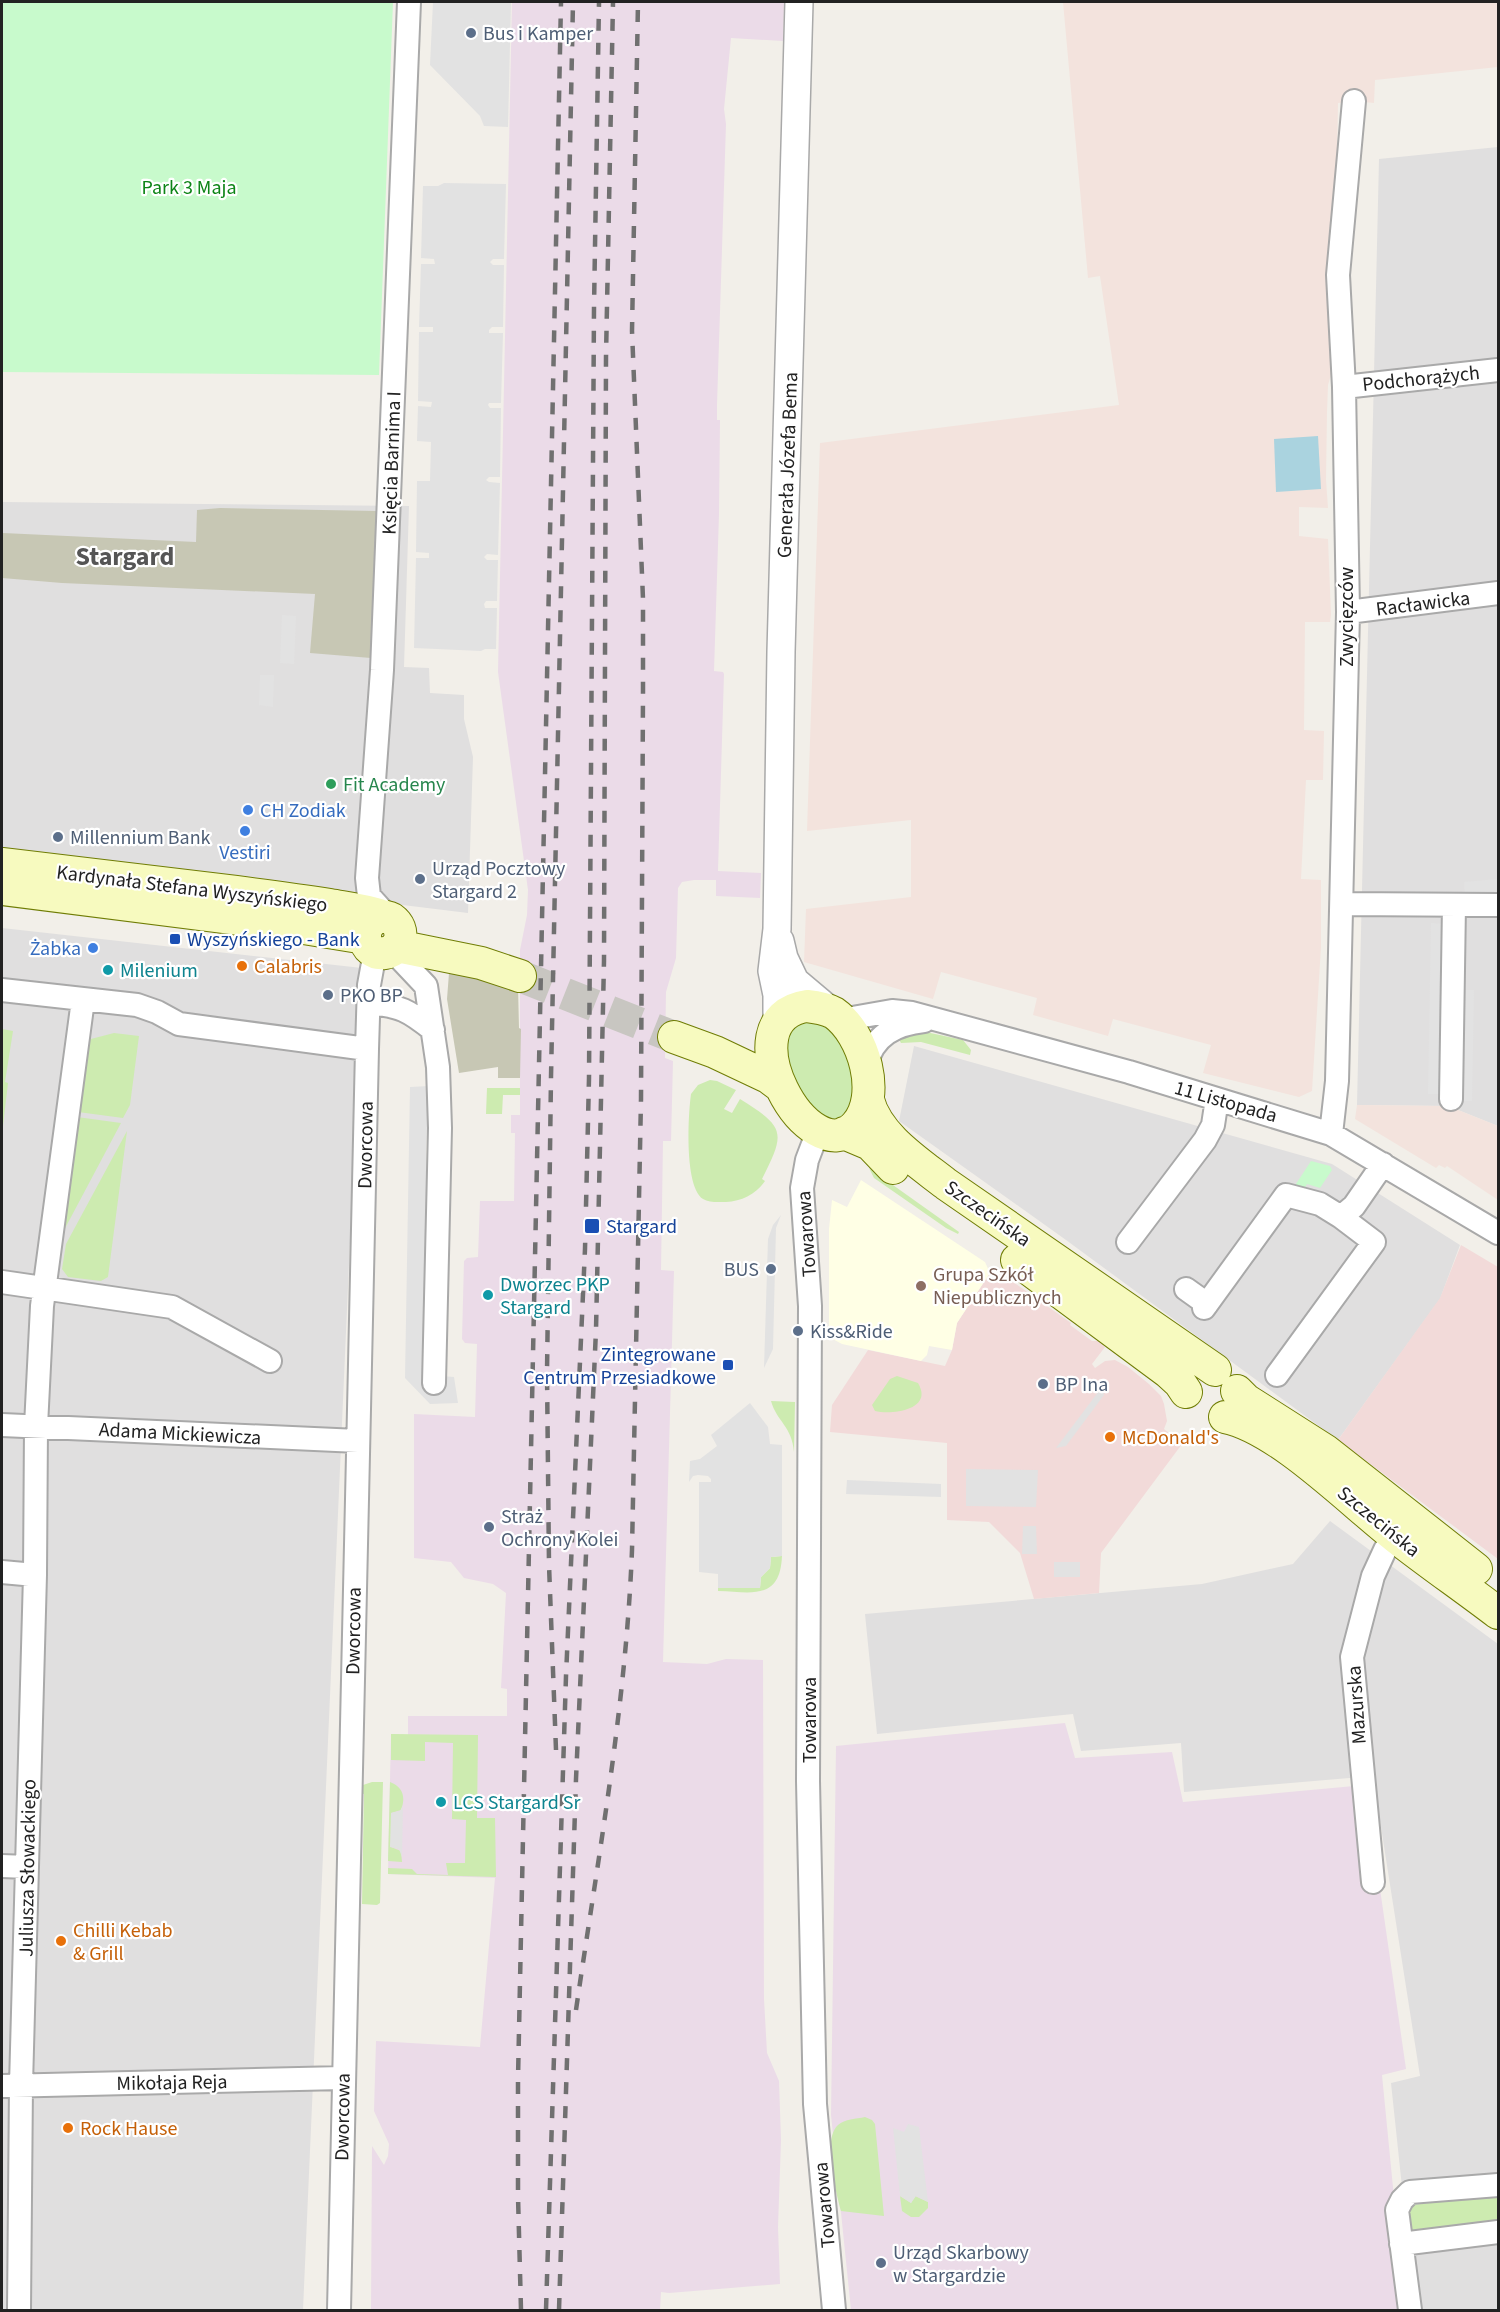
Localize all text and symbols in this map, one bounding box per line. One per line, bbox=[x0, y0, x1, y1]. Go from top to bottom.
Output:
place label: Bus i Kamper bbox=[483, 20, 593, 48]
marker: Bus i Kamper bbox=[464, 26, 478, 40]
park label: Park 3 Maja bbox=[142, 174, 236, 202]
street label: Podchorążych bbox=[1361, 359, 1481, 399]
street label: Generała Józefa Bema bbox=[771, 372, 805, 558]
street label: Księcia Barnima I bbox=[376, 391, 408, 535]
district label: Stargard bbox=[75, 538, 175, 575]
street label: Zwycięzców bbox=[1333, 567, 1361, 667]
street label: Racławicka bbox=[1374, 584, 1472, 624]
place label: Fit Academy bbox=[343, 771, 446, 799]
marker: Fit Academy bbox=[324, 777, 338, 791]
place label: CH Zodiak bbox=[260, 797, 346, 825]
marker: CH Zodiak bbox=[241, 803, 255, 817]
place label: Millennium Bank bbox=[70, 824, 211, 852]
marker: Vestiri bbox=[238, 824, 252, 838]
marker: Millennium Bank bbox=[51, 830, 65, 844]
place label: Vestiri bbox=[219, 839, 271, 867]
place label: Urząd Pocztowy Stargard 2 bbox=[432, 855, 566, 906]
street label: Kardynała Stefana Wyszyńskiego bbox=[55, 858, 329, 920]
marker: Urząd Pocztowy Stargard 2 bbox=[413, 872, 427, 886]
place label: Wyszyńskiego - Bank bbox=[187, 926, 360, 954]
marker: Wyszyńskiego - Bank bbox=[168, 932, 182, 946]
place label: Żabka bbox=[30, 935, 81, 963]
marker: Żabka bbox=[86, 941, 100, 955]
place label: Calabris bbox=[254, 953, 322, 981]
place label: Milenium bbox=[120, 957, 198, 985]
marker: Calabris bbox=[235, 959, 249, 973]
marker: Milenium bbox=[101, 963, 115, 977]
place label: PKO BP bbox=[340, 982, 403, 1010]
marker: PKO BP bbox=[321, 988, 335, 1002]
street label: 11 Listopada bbox=[1171, 1074, 1280, 1130]
street label: Dworcowa bbox=[351, 1101, 381, 1189]
street label: Szczecińska bbox=[939, 1174, 1036, 1254]
street label: Towarowa bbox=[790, 1190, 824, 1278]
place label: Stargard bbox=[606, 1213, 677, 1241]
marker: Stargard bbox=[583, 1217, 601, 1235]
place label: BUS bbox=[724, 1256, 759, 1284]
place label: Grupa Szkół Niepublicznych bbox=[933, 1261, 1062, 1312]
marker: BUS bbox=[764, 1262, 778, 1276]
place label: Dworzec PKP Stargard bbox=[500, 1271, 610, 1322]
marker: Grupa Szkół Niepublicznych bbox=[914, 1279, 928, 1293]
marker: Dworzec PKP Stargard bbox=[481, 1288, 495, 1302]
place label: Kiss&Ride bbox=[810, 1318, 893, 1346]
marker: Kiss&Ride bbox=[791, 1324, 805, 1338]
place label: Zintegrowane Centrum Przesiadkowe bbox=[523, 1341, 716, 1392]
marker: Zintegrowane Centrum Przesiadkowe bbox=[721, 1358, 735, 1372]
place label: BP Ina bbox=[1055, 1371, 1108, 1399]
marker: BP Ina bbox=[1036, 1377, 1050, 1391]
street label: Adama Mickiewicza bbox=[98, 1416, 262, 1452]
place label: McDonald's bbox=[1122, 1424, 1219, 1452]
marker: McDonald's bbox=[1103, 1430, 1117, 1444]
street label: Szczecińska bbox=[1331, 1480, 1426, 1564]
place label: Straż Ochrony Kolei bbox=[501, 1503, 618, 1554]
marker: Straż Ochrony Kolei bbox=[482, 1520, 496, 1534]
street label: Dworcowa bbox=[339, 1587, 369, 1675]
street label: Mazurska bbox=[1340, 1665, 1374, 1745]
street label: Towarowa bbox=[796, 1677, 824, 1763]
street label: Juliusza Słowackiego bbox=[12, 1779, 44, 1957]
place label: LCS Stargard Sr bbox=[453, 1789, 581, 1817]
marker: LCS Stargard Sr bbox=[434, 1795, 448, 1809]
place label: Chilli Kebab & Grill bbox=[73, 1917, 173, 1968]
marker: Chilli Kebab & Grill bbox=[54, 1934, 68, 1948]
street label: Mikołaja Reja bbox=[116, 2068, 228, 2098]
street label: Dworcowa bbox=[328, 2073, 358, 2161]
place label: Rock Hause bbox=[80, 2115, 177, 2143]
marker: Rock Hause bbox=[61, 2121, 75, 2135]
street label: Towarowa bbox=[807, 2161, 843, 2249]
place label: Urząd Skarbowy w Stargardzie bbox=[893, 2239, 1030, 2290]
marker: Urząd Skarbowy w Stargardzie bbox=[874, 2256, 888, 2270]

